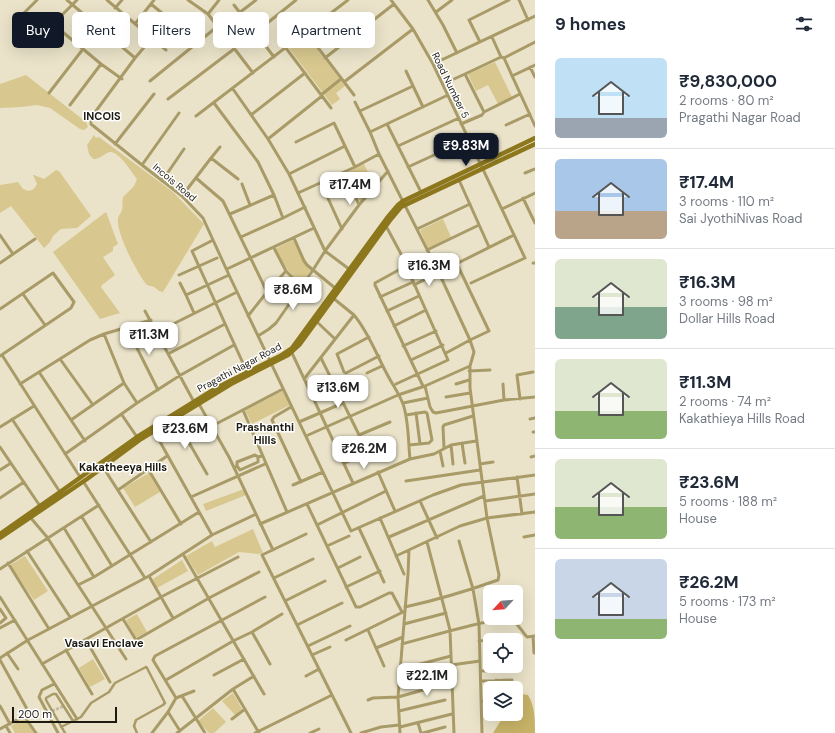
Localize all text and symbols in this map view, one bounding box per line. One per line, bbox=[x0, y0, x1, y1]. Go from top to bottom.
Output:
chip: Buy bbox=[12, 12, 64, 48]
chip: Rent bbox=[72, 12, 130, 48]
chip: Filters bbox=[138, 12, 205, 48]
chip: New bbox=[213, 12, 269, 48]
chip: Apartment bbox=[277, 12, 375, 48]
text: 9 homes bbox=[555, 13, 626, 35]
icon: filters bbox=[793, 13, 815, 35]
street label: Road Number 5 bbox=[429, 50, 472, 120]
text: ₹9,830,000 bbox=[679, 70, 777, 92]
icon: home bbox=[587, 74, 635, 122]
text: 2 rooms · 80 m² bbox=[679, 92, 774, 109]
district label: INCOIS bbox=[83, 109, 121, 123]
text: Pragathi Nagar Road bbox=[679, 109, 801, 126]
pin: ₹9.83M bbox=[433, 133, 499, 167]
text: ₹9.83M bbox=[443, 137, 489, 154]
street label: Incois Road bbox=[150, 160, 199, 204]
text: ₹17.4M bbox=[679, 171, 734, 193]
pin: ₹17.4M bbox=[317, 172, 383, 206]
icon: home bbox=[587, 175, 635, 223]
text: ₹17.4M bbox=[329, 176, 371, 193]
text: 3 rooms · 110 m² bbox=[679, 193, 774, 210]
text: Sai JyothiNivas Road bbox=[679, 210, 802, 227]
pin: ₹16.3M bbox=[396, 253, 462, 287]
text: ₹16.3M bbox=[407, 257, 451, 274]
text: ₹16.3M bbox=[679, 271, 735, 293]
icon: home bbox=[587, 275, 635, 323]
pin: ₹8.6M bbox=[265, 277, 321, 311]
text: ₹8.6M bbox=[274, 281, 312, 298]
text: 3 rooms · 98 m² bbox=[679, 293, 773, 310]
text: Dollar Hills Road bbox=[679, 310, 775, 327]
pin: ₹11.3M bbox=[116, 322, 182, 356]
text: ₹11.3M bbox=[129, 326, 169, 343]
street label: Pragathi Nagar Road bbox=[195, 340, 284, 395]
text: ₹11.3M bbox=[679, 371, 731, 393]
pin: ₹13.6M bbox=[305, 375, 371, 409]
icon: home bbox=[587, 375, 635, 423]
text: ₹13.6M bbox=[316, 379, 360, 396]
text: 2 rooms · 74 m² bbox=[679, 393, 771, 410]
text: Kakathieya Hills Road bbox=[679, 410, 805, 427]
pin: ₹23.6M bbox=[152, 416, 218, 450]
text: ₹23.6M bbox=[162, 420, 208, 437]
district label: Prashanthi Hills bbox=[236, 420, 294, 447]
pin: ₹26.2M bbox=[331, 436, 397, 470]
text: ₹26.2M bbox=[341, 440, 387, 457]
district label: Kakatheeya Hills bbox=[79, 460, 167, 474]
text: ₹23.6M bbox=[679, 471, 739, 493]
icon: home bbox=[587, 475, 635, 523]
text: 5 rooms · 188 m² bbox=[679, 493, 777, 510]
text: House bbox=[679, 510, 717, 527]
text: ₹26.2M bbox=[679, 571, 739, 593]
icon: home bbox=[587, 575, 635, 623]
north arrow bbox=[483, 585, 523, 625]
map controls bbox=[483, 585, 523, 721]
text: 5 rooms · 173 m² bbox=[679, 593, 776, 610]
text: House bbox=[679, 610, 717, 627]
button: locate bbox=[483, 633, 523, 673]
district label: Vasavi Enclave bbox=[64, 636, 144, 650]
pin: ₹22.1M bbox=[394, 663, 460, 697]
text: ₹22.1M bbox=[406, 667, 448, 684]
button: layers bbox=[483, 681, 523, 721]
scale bar bbox=[12, 705, 117, 724]
text: 200 m bbox=[18, 707, 52, 721]

